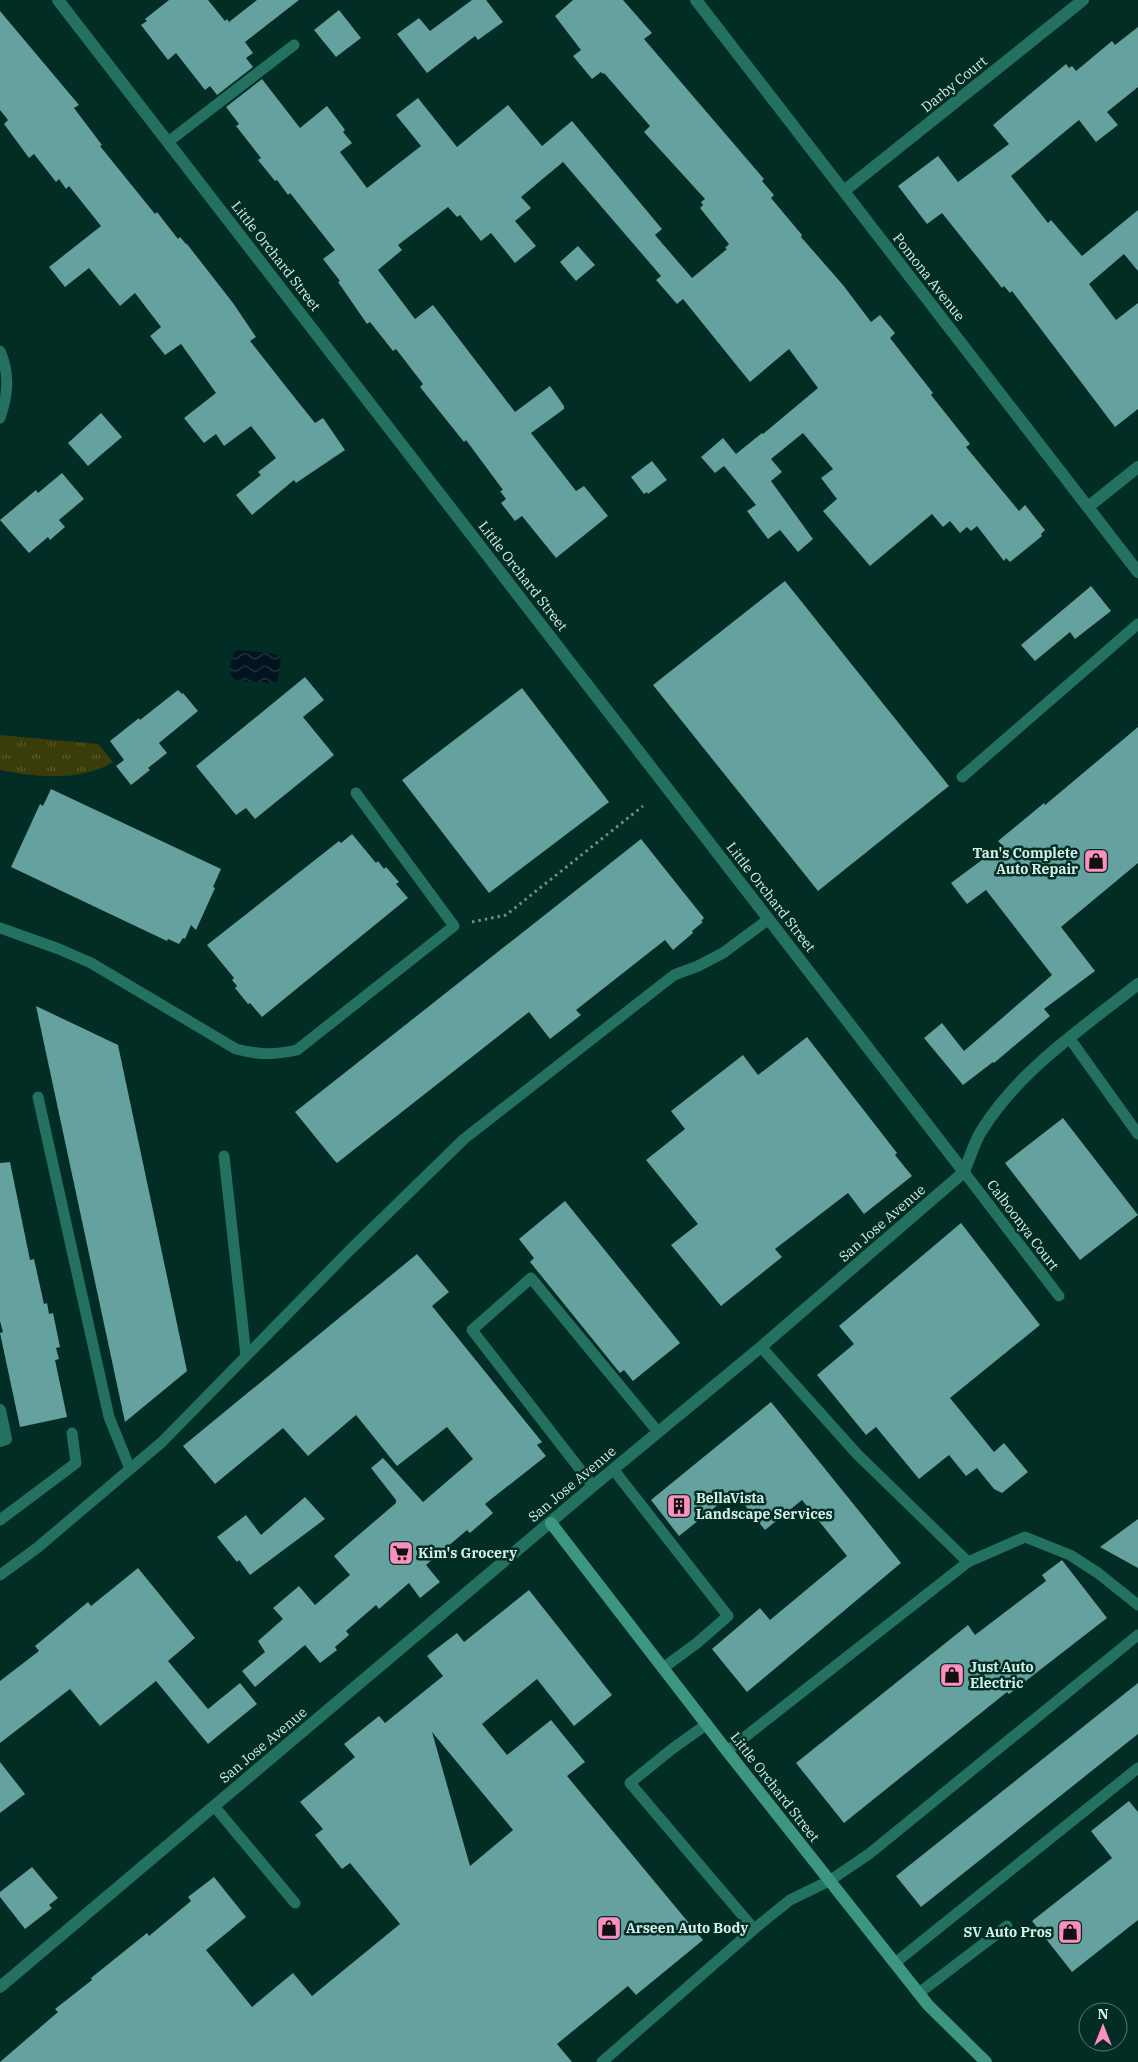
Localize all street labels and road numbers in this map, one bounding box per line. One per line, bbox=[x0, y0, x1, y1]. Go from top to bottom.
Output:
street label: Darby Court bbox=[917, 52, 991, 116]
street label: Little Orchard Street bbox=[227, 197, 325, 315]
street label: Pomona Avenue bbox=[889, 229, 969, 325]
street label: Little Orchard Street bbox=[474, 517, 572, 635]
street label: Little Orchard Street bbox=[722, 838, 820, 956]
street label: Calboonya Court bbox=[983, 1176, 1063, 1274]
street label: San Jose Avenue bbox=[835, 1180, 929, 1266]
street label: San Jose Avenue bbox=[524, 1442, 620, 1526]
street label: San Jose Avenue bbox=[215, 1703, 311, 1787]
street label: Little Orchard Street bbox=[726, 1728, 824, 1846]

